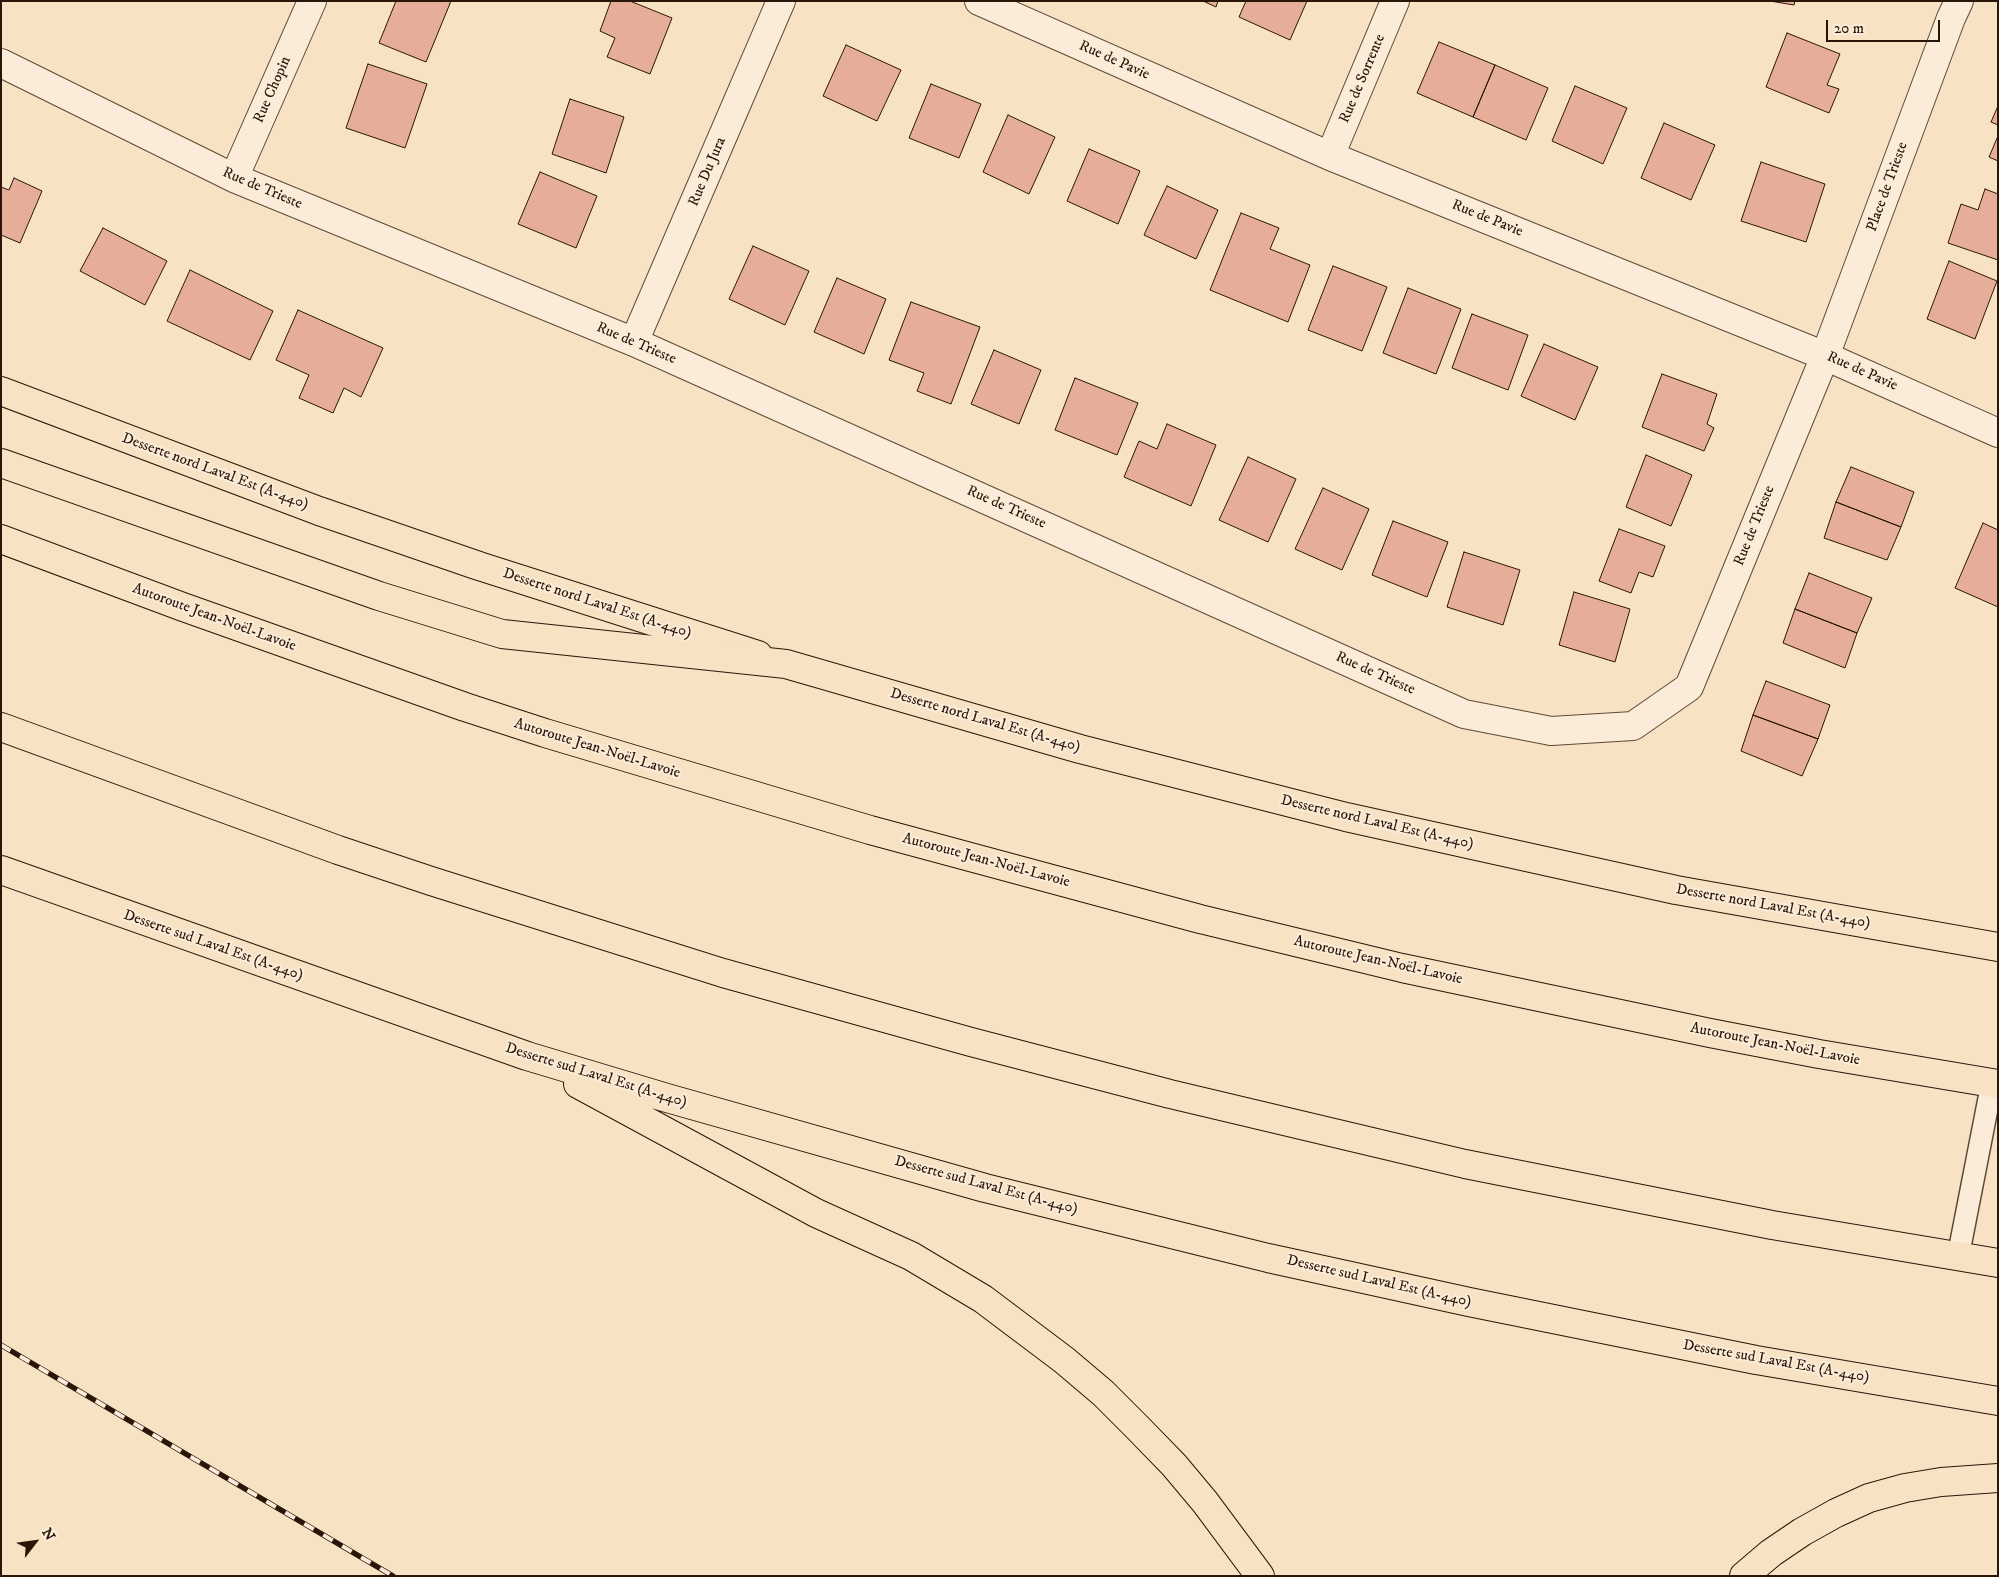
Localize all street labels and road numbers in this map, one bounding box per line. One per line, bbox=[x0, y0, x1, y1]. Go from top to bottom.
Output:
street label: Rue de Sorrente bbox=[1336, 32, 1390, 126]
street label: Rue de Pavie bbox=[1076, 37, 1152, 85]
street label: Rue Chopin bbox=[250, 54, 296, 126]
street label: Rue Du Jura bbox=[685, 135, 731, 209]
street label: Place de Trieste bbox=[1863, 140, 1913, 234]
street label: Rue de Trieste bbox=[219, 164, 305, 214]
street label: Rue de Pavie bbox=[1449, 197, 1525, 241]
street label: Rue de Trieste bbox=[593, 319, 679, 369]
street label: Rue de Pavie bbox=[1824, 348, 1900, 396]
street label: Desserte nord Laval Est (A-440) bbox=[119, 430, 311, 514]
street label: Rue de Trieste bbox=[963, 482, 1049, 534]
street label: Rue de Trieste bbox=[1731, 483, 1779, 569]
street label: Desserte nord Laval Est (A-440) bbox=[500, 565, 694, 643]
street label: Autoroute Jean-Noël-Lavoie bbox=[130, 580, 298, 656]
street label: Rue de Trieste bbox=[1332, 648, 1418, 700]
street label: Desserte nord Laval Est (A-440) bbox=[888, 685, 1082, 757]
street label: Autoroute Jean-Noël-Lavoie bbox=[512, 715, 682, 783]
street label: Desserte nord Laval Est (A-440) bbox=[1279, 792, 1475, 854]
street label: Autoroute Jean-Noël-Lavoie bbox=[900, 830, 1072, 892]
street label: Desserte nord Laval Est (A-440) bbox=[1674, 881, 1872, 933]
street label: Desserte sud Laval Est (A-440) bbox=[121, 907, 305, 985]
street label: Autoroute Jean-Noël-Lavoie bbox=[1292, 933, 1464, 989]
street label: Autoroute Jean-Noël-Lavoie bbox=[1689, 1020, 1861, 1070]
street label: Desserte sud Laval Est (A-440) bbox=[503, 1040, 689, 1112]
street label: Desserte sud Laval Est (A-440) bbox=[892, 1153, 1080, 1219]
street label: Desserte sud Laval Est (A-440) bbox=[1285, 1252, 1473, 1312]
street label: Desserte sud Laval Est (A-440) bbox=[1681, 1337, 1871, 1387]

